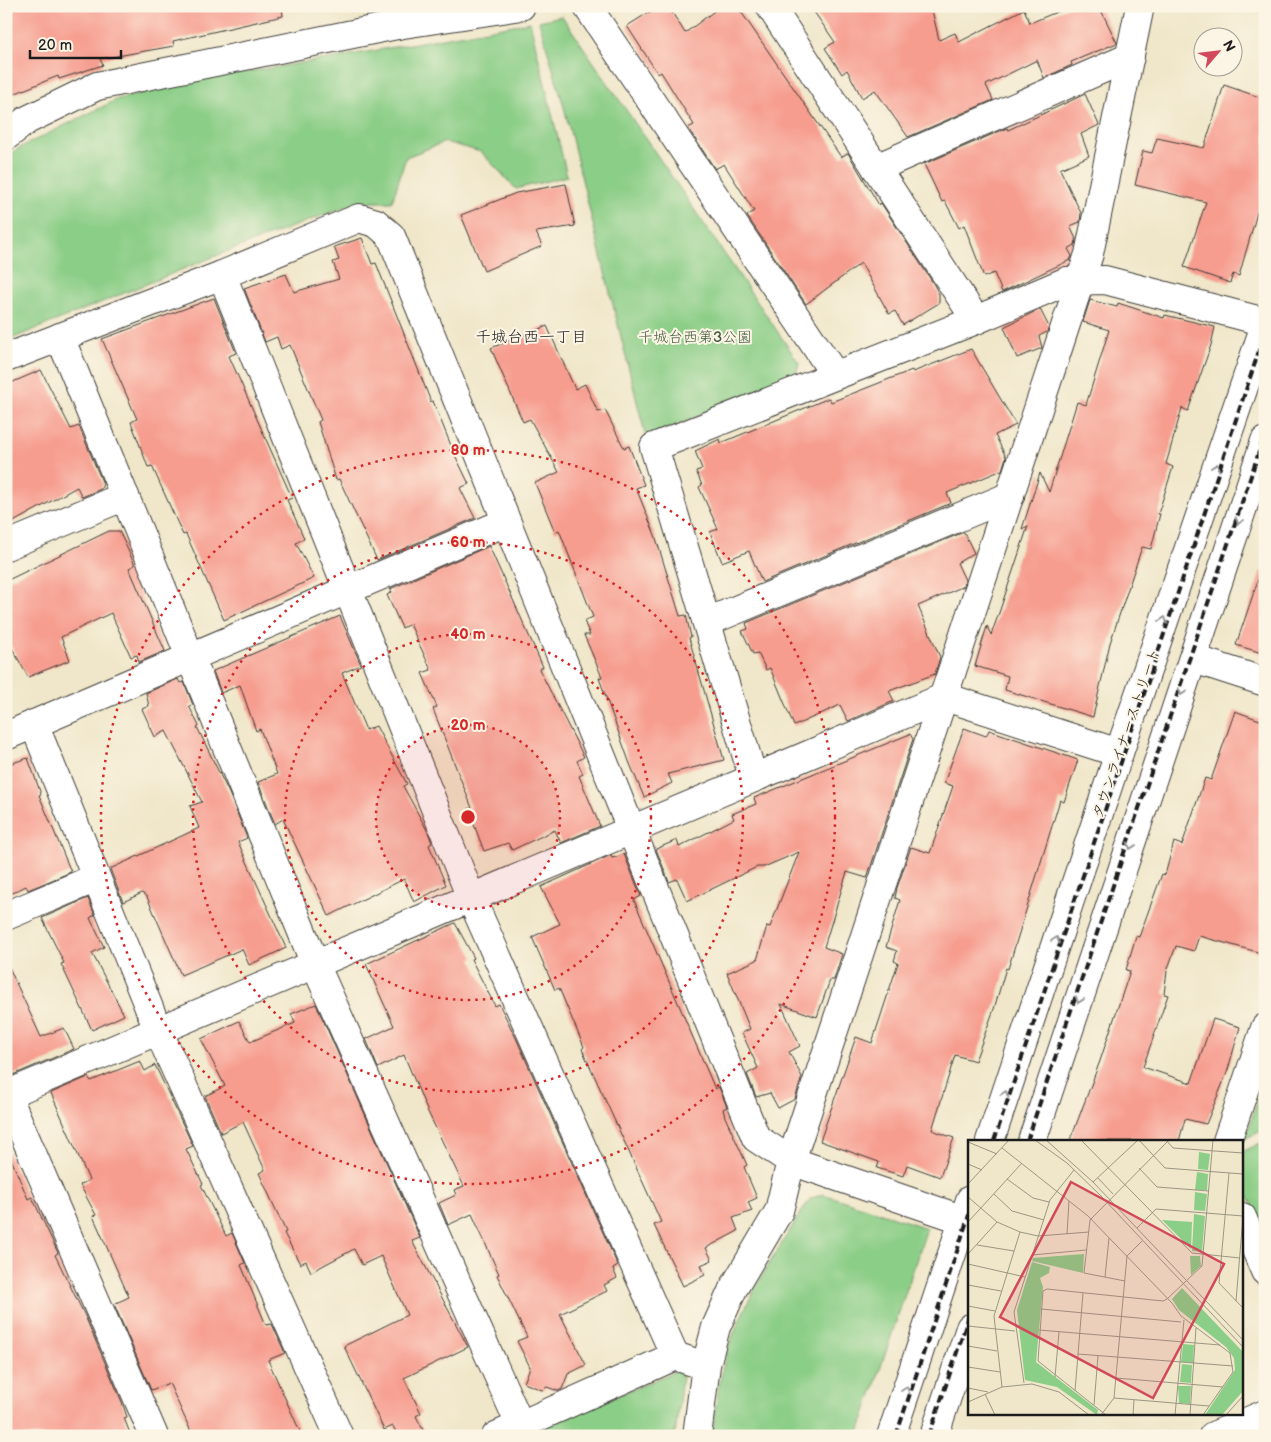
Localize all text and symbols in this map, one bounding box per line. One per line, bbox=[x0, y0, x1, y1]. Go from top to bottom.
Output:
scale bar bbox=[30, 28, 121, 60]
north arrow bbox=[1194, 28, 1244, 78]
text: 20 m bbox=[38, 36, 72, 55]
text: N bbox=[1219, 37, 1239, 55]
district label: 千城台西一丁目 bbox=[475, 328, 587, 347]
park label: 千城台西第3公園 bbox=[638, 328, 752, 347]
text: 80 m bbox=[450, 441, 486, 460]
one-way arrow bbox=[1211, 463, 1221, 471]
one-way arrow bbox=[1234, 516, 1244, 525]
text: 60 m bbox=[450, 533, 486, 552]
one-way arrow bbox=[1158, 617, 1168, 625]
text: 40 m bbox=[450, 625, 486, 644]
street label: タウンライナーストリート bbox=[1088, 645, 1165, 821]
one-way arrow bbox=[1178, 687, 1188, 696]
text: 20 m bbox=[451, 716, 486, 735]
centre of rings bbox=[459, 808, 477, 826]
one-way arrow bbox=[1127, 841, 1137, 850]
one-way arrow bbox=[1051, 937, 1061, 945]
one-way arrow bbox=[1075, 996, 1085, 1004]
one-way arrow bbox=[999, 1091, 1009, 1099]
inset map bbox=[968, 1140, 1244, 1414]
one-way arrow bbox=[900, 1386, 910, 1394]

